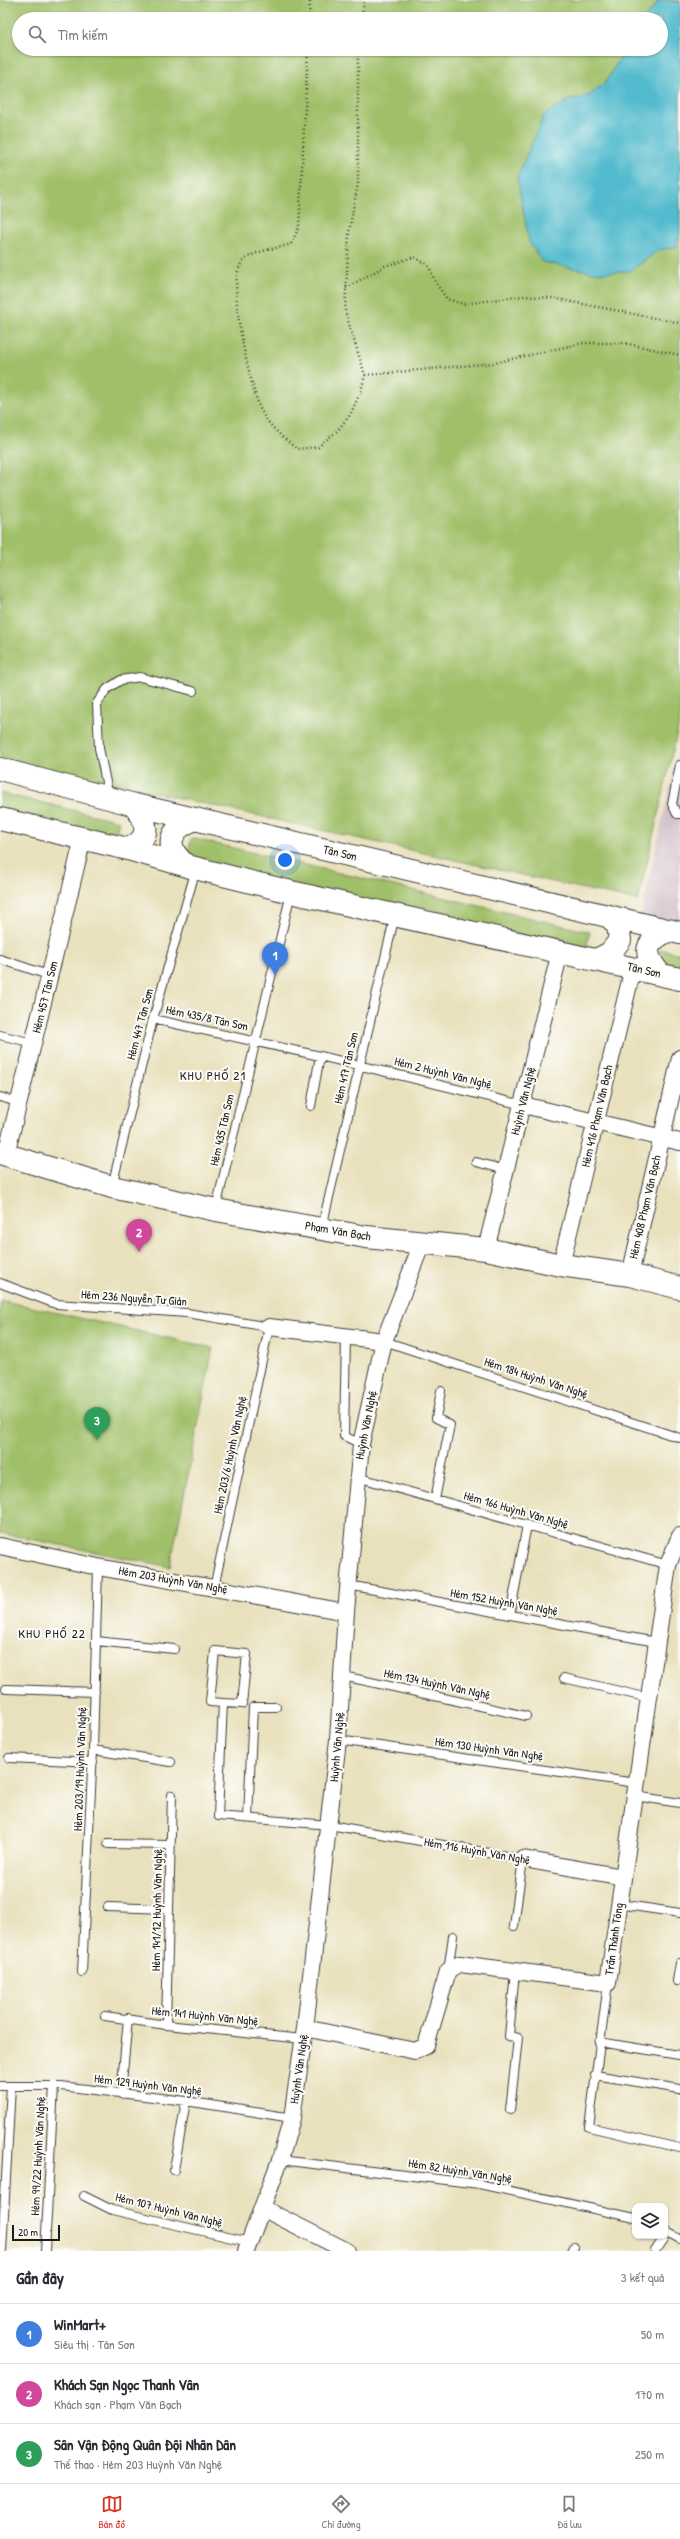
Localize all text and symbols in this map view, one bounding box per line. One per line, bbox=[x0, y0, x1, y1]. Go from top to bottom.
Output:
search box bbox=[12, 12, 668, 56]
icon: search bbox=[26, 23, 48, 45]
text: Tìm kiếm bbox=[58, 24, 108, 45]
street label: Tân Sơn bbox=[321, 840, 359, 865]
your location bbox=[275, 850, 295, 870]
pin: 1 bbox=[262, 942, 288, 975]
street label: Tân Sơn bbox=[625, 957, 663, 982]
street label: Hẻm 457 Tân Sơn bbox=[27, 959, 62, 1035]
street label: Hẻm 447 Tân Sơn bbox=[122, 986, 157, 1061]
street label: Hẻm 435/8 Tân Sơn bbox=[164, 1001, 250, 1035]
street label: Hẻm 417 Tân Sơn bbox=[329, 1030, 362, 1105]
street label: Hẻm 2 Huỳnh Văn Nghệ bbox=[393, 1052, 494, 1093]
street label: Hẻm 416 Phạm Văn Bạch bbox=[577, 1063, 617, 1169]
street label: Huỳnh Văn Nghệ bbox=[506, 1065, 539, 1137]
district label: KHU PHỐ 21 bbox=[180, 1066, 246, 1084]
street label: Hẻm 435 Tân Sơn bbox=[205, 1092, 238, 1168]
street label: Hẻm 408 Phạm Văn Bạch bbox=[624, 1153, 665, 1260]
street label: Phạm Văn Bạch bbox=[304, 1216, 372, 1245]
pin: 2 bbox=[126, 1219, 152, 1252]
street label: Hẻm 236 Nguyễn Tư Giản bbox=[80, 1285, 188, 1310]
street label: Hẻm 184 Huỳnh Văn Nghệ bbox=[482, 1353, 590, 1402]
street label: Huỳnh Văn Nghệ bbox=[350, 1389, 381, 1461]
street label: Hẻm 203/6 Huỳnh Văn Nghệ bbox=[209, 1394, 250, 1515]
pin: 3 bbox=[84, 1407, 110, 1440]
street label: Hẻm 166 Huỳnh Văn Nghệ bbox=[462, 1486, 571, 1533]
street label: Hẻm 203 Huỳnh Văn Nghệ bbox=[117, 1562, 229, 1597]
street label: Hẻm 152 Huỳnh Văn Nghệ bbox=[449, 1584, 559, 1619]
district label: KHU PHỐ 22 bbox=[18, 1624, 86, 1642]
street label: Hẻm 134 Huỳnh Văn Nghệ bbox=[382, 1664, 492, 1703]
street label: Hẻm 203/19 Huỳnh Văn Nghệ bbox=[69, 1706, 90, 1831]
street label: Huỳnh Văn Nghệ bbox=[325, 1711, 348, 1783]
street label: Hẻm 130 Huỳnh Văn Nghệ bbox=[434, 1732, 544, 1765]
street label: Hẻm 116 Huỳnh Văn Nghệ bbox=[423, 1833, 532, 1868]
street label: Hẻm 141/12 Huỳnh Văn Nghệ bbox=[147, 1849, 166, 1971]
street label: Trần Thánh Tông bbox=[600, 1902, 627, 1976]
street label: Hẻm 141 Huỳnh Văn Nghệ bbox=[151, 2001, 259, 2030]
street label: Huỳnh Văn Nghệ bbox=[285, 2033, 312, 2105]
street label: Hẻm 129 Huỳnh Văn Nghệ bbox=[93, 2069, 203, 2100]
street label: Hẻm 99/22 Huỳnh Văn Nghệ bbox=[26, 2096, 49, 2216]
street label: Hẻm 82 Huỳnh Văn Nghệ bbox=[407, 2154, 513, 2187]
street label: Hẻm 107 Huỳnh Văn Nghệ bbox=[114, 2188, 225, 2231]
map controls bbox=[632, 2203, 668, 2239]
button: layers bbox=[632, 2203, 668, 2239]
scale bar bbox=[12, 2223, 60, 2242]
text: 20 m bbox=[18, 2225, 38, 2239]
text: Gần đây bbox=[16, 2266, 64, 2289]
text: 3 kết quả bbox=[621, 2268, 664, 2286]
text: WinMart+ bbox=[54, 2314, 106, 2335]
text: 1 bbox=[27, 2325, 31, 2343]
text: 50 m bbox=[641, 2325, 664, 2343]
text: Siêu thị · Tân Sơn bbox=[54, 2335, 135, 2353]
text: Khách Sạn Ngọc Thanh Vân bbox=[54, 2374, 199, 2395]
text: 2 bbox=[26, 2385, 32, 2403]
text: 170 m bbox=[635, 2385, 664, 2403]
text: Khách sạn · Phạm Văn Bạch bbox=[54, 2395, 182, 2413]
text: Sân Vận Động Quân Đội Nhân Dân bbox=[54, 2434, 236, 2455]
text: 3 bbox=[26, 2445, 32, 2463]
text: 250 m bbox=[635, 2445, 664, 2463]
text: Thể thao · Hẻm 203 Huỳnh Văn Nghệ bbox=[54, 2455, 222, 2473]
tab: Bản đồ bbox=[98, 2493, 125, 2531]
tab: Chỉ đường bbox=[321, 2493, 361, 2531]
tab: Đã lưu bbox=[557, 2493, 582, 2531]

